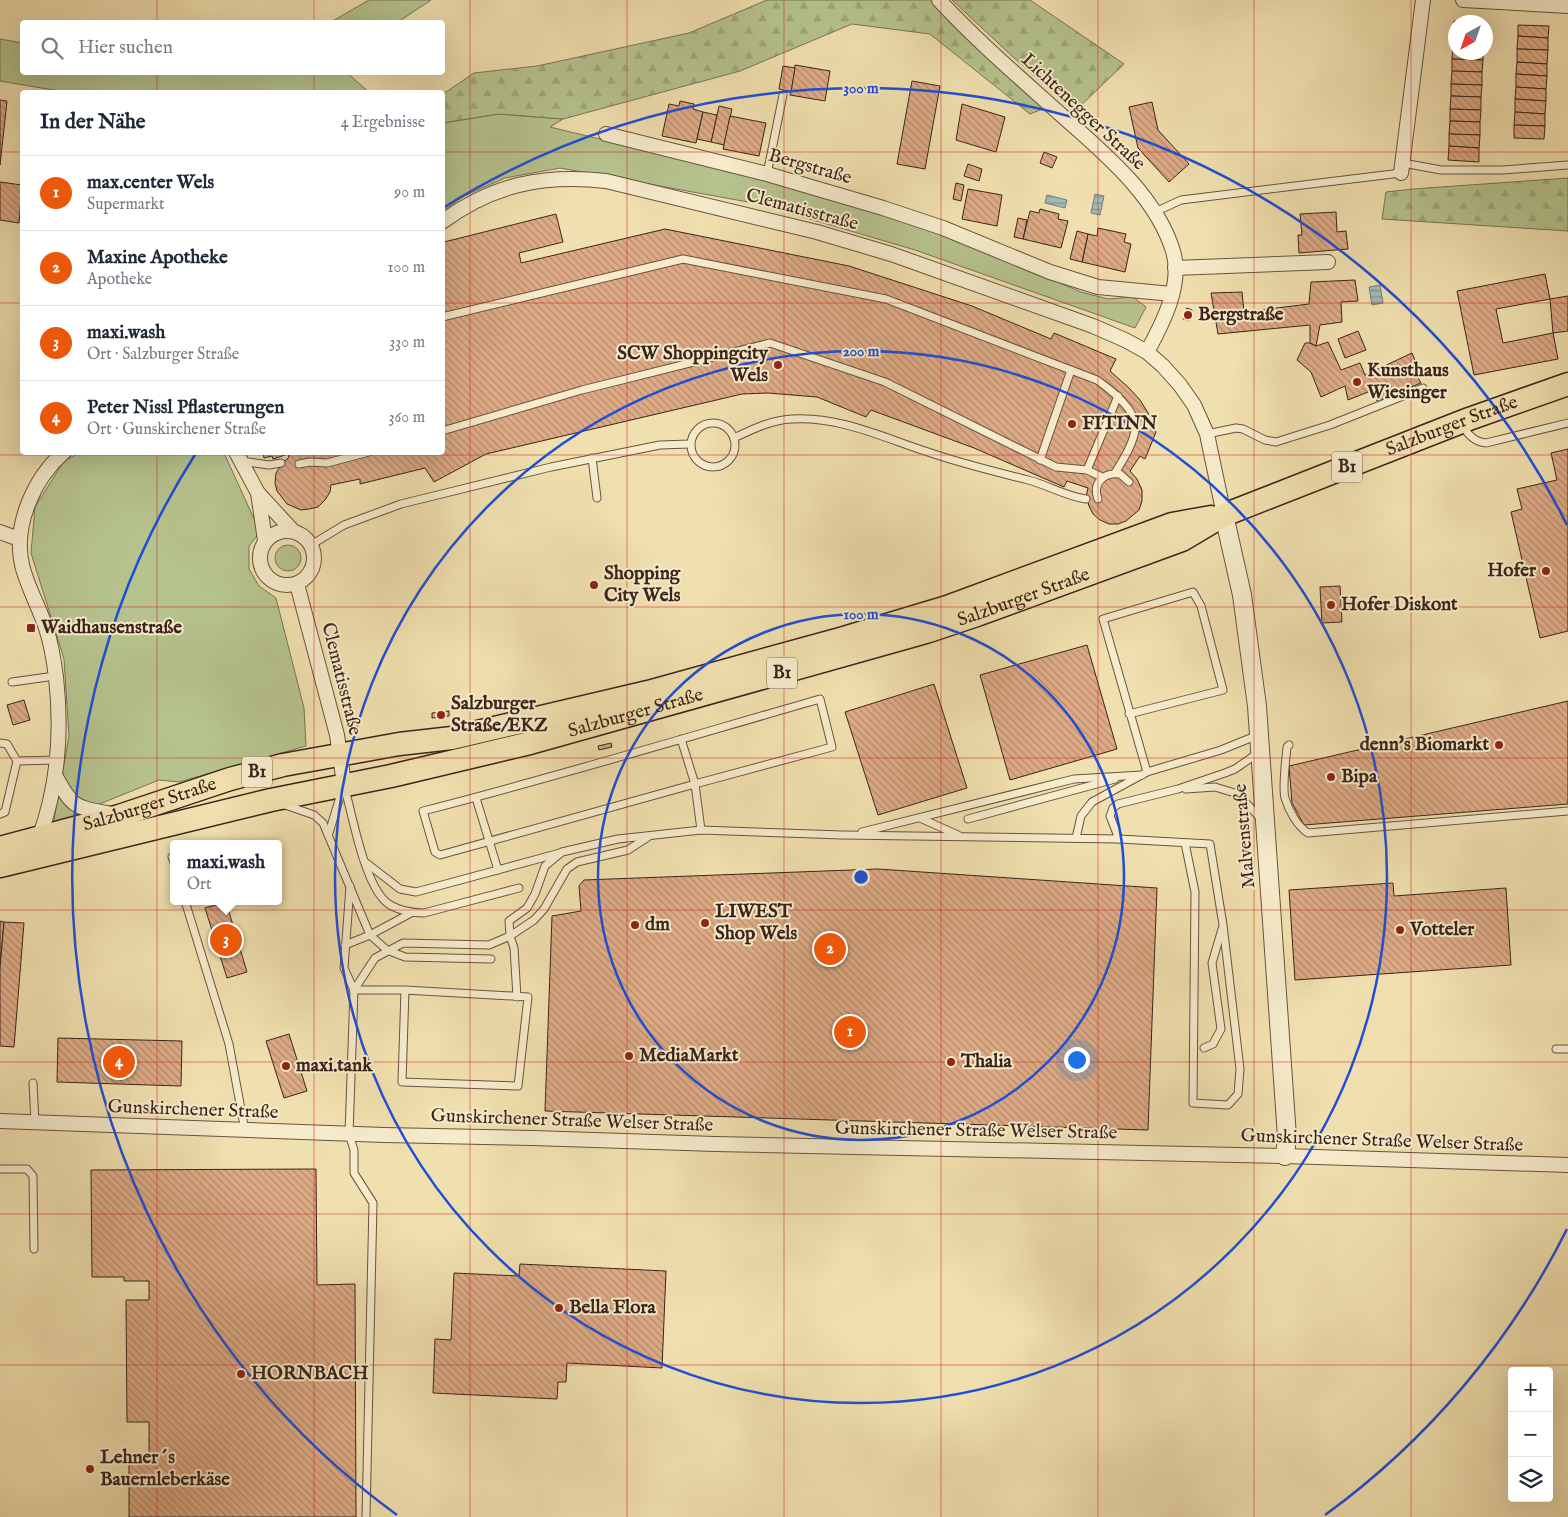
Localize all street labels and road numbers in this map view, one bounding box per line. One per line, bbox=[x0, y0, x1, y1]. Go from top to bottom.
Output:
street label: Lichtenegger Straße bbox=[1016, 48, 1150, 176]
street label: Bergstraße bbox=[766, 144, 855, 190]
street label: Clematisstraße bbox=[743, 183, 861, 237]
street label: Salzburger Straße bbox=[1383, 391, 1521, 462]
road number: B1 bbox=[1332, 452, 1362, 482]
street label: Salzburger Straße bbox=[954, 563, 1093, 633]
street label: Clematisstraße bbox=[315, 620, 367, 738]
road number: B1 bbox=[767, 658, 797, 688]
street label: Salzburger Straße bbox=[566, 683, 706, 744]
road number: B1 bbox=[242, 756, 272, 788]
street label: Salzburger Straße bbox=[80, 772, 220, 837]
street label: Malvenstraße bbox=[1228, 782, 1262, 889]
street label: Gunskirchener Straße bbox=[107, 1095, 279, 1125]
street label: Gunskirchener Straße Welser Straße bbox=[430, 1104, 714, 1138]
street label: Gunskirchener Straße Welser Straße bbox=[835, 1117, 1118, 1145]
street label: Gunskirchener Straße Welser Straße bbox=[1240, 1124, 1524, 1158]

